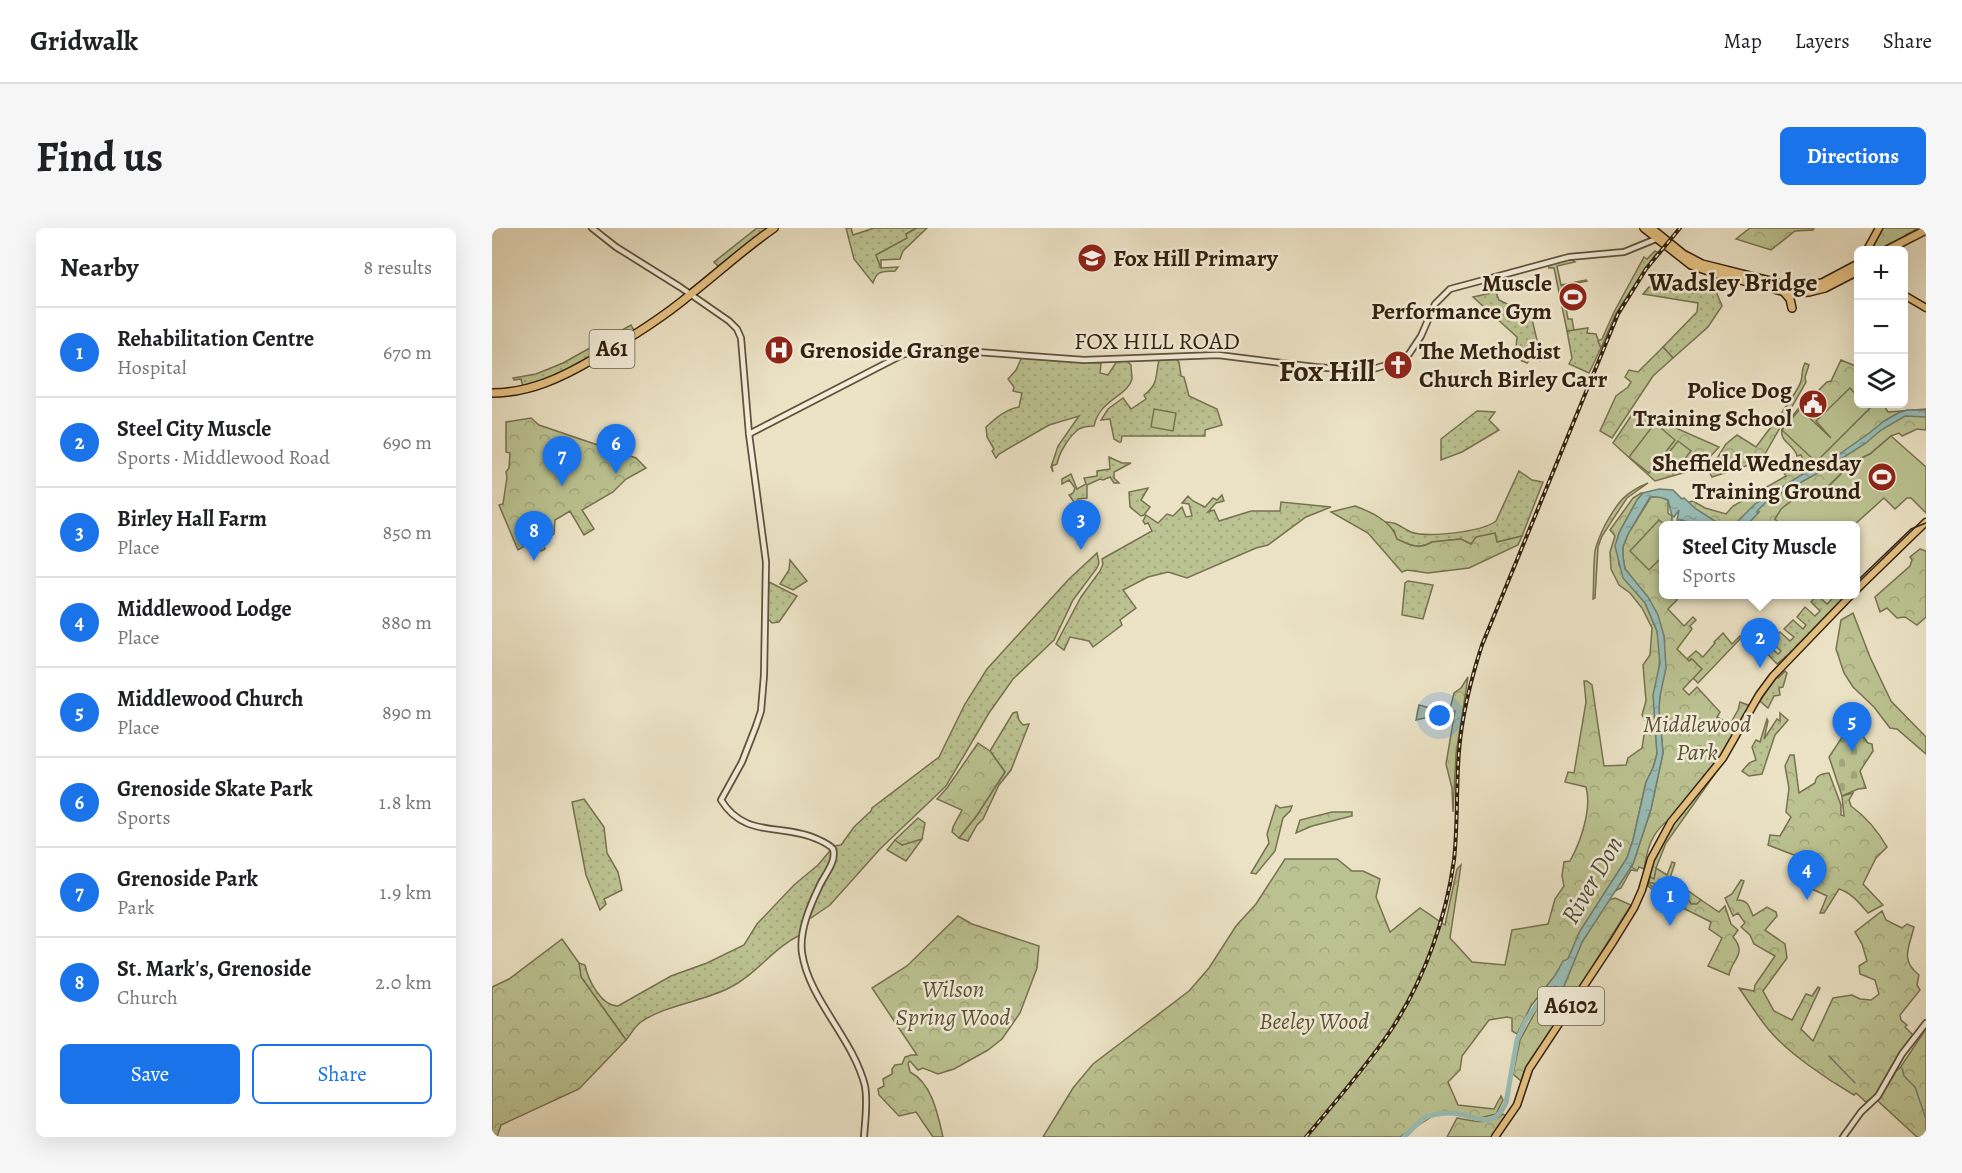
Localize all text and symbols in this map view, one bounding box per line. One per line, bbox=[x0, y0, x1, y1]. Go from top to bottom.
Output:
text: Gridwalk bbox=[30, 22, 138, 60]
text: Map bbox=[1723, 27, 1762, 55]
text: Layers bbox=[1795, 27, 1850, 55]
text: Share bbox=[1883, 27, 1932, 55]
button: Directions bbox=[1780, 127, 1926, 185]
text: Find us bbox=[36, 128, 163, 185]
school or university icon: Fox Hill Primary bbox=[1076, 242, 1108, 274]
place label: Fox Hill Primary bbox=[1113, 242, 1279, 274]
map controls bbox=[1854, 246, 1908, 408]
button: + bbox=[1854, 246, 1908, 300]
text: Nearby bbox=[60, 250, 139, 285]
text: 8 results bbox=[364, 254, 432, 281]
district label: Wadsley Bridge bbox=[1647, 265, 1818, 300]
place label: Muscle Performance Gym bbox=[1371, 267, 1552, 327]
sports icon: Muscle Performance Gym bbox=[1557, 281, 1589, 313]
button: − bbox=[1854, 300, 1908, 354]
text: Rehabilitation Centre bbox=[117, 324, 314, 354]
street label: FOX HILL ROAD bbox=[1074, 325, 1240, 357]
road number: A61 bbox=[590, 330, 634, 368]
hospital icon: Grenoside Grange bbox=[763, 334, 795, 366]
place label: Grenoside Grange bbox=[800, 334, 980, 366]
place label: The Methodist Church Birley Carr bbox=[1419, 335, 1608, 395]
text: 1 bbox=[76, 339, 83, 366]
text: 670 m bbox=[383, 339, 432, 366]
church icon: The Methodist Church Birley Carr bbox=[1382, 349, 1414, 381]
district label: Fox Hill bbox=[1279, 351, 1375, 391]
text: Hospital bbox=[117, 354, 187, 381]
button: layers bbox=[1854, 354, 1908, 408]
place label: Police Dog Training School bbox=[1633, 374, 1793, 434]
public building icon: Police Dog Training School bbox=[1797, 388, 1829, 420]
text: Steel City Muscle bbox=[117, 414, 271, 444]
pin: 6 bbox=[596, 424, 636, 474]
text: 2 bbox=[75, 429, 84, 456]
text: 690 m bbox=[382, 429, 432, 456]
pin: 7 bbox=[542, 436, 582, 486]
text: Sports · Middlewood Road bbox=[117, 444, 330, 471]
place label: Sheffield Wednesday Training Ground bbox=[1652, 447, 1862, 507]
sports icon: Sheffield Wednesday Training Ground bbox=[1866, 461, 1898, 493]
pin: 3 bbox=[1062, 500, 1100, 550]
text: Birley Hall Farm bbox=[117, 504, 267, 534]
pin: 8 bbox=[514, 512, 554, 561]
text: 3 bbox=[75, 519, 84, 546]
text: 850 m bbox=[382, 519, 432, 546]
popup bbox=[1659, 521, 1860, 599]
text: Steel City Muscle bbox=[1682, 532, 1837, 562]
text: Place bbox=[117, 534, 159, 561]
text: Sports bbox=[1682, 562, 1736, 589]
text: Middlewood Lodge bbox=[117, 594, 292, 624]
text: 4 bbox=[75, 609, 84, 636]
text: 880 m bbox=[381, 609, 432, 636]
pin: 2 bbox=[1740, 618, 1780, 668]
text: Place bbox=[117, 624, 159, 651]
text: Middlewood Church bbox=[117, 684, 303, 714]
text: 5 bbox=[75, 699, 84, 726]
text: 890 m bbox=[382, 699, 432, 726]
your location bbox=[1425, 701, 1454, 730]
pin: 5 bbox=[1832, 702, 1872, 752]
park label: Middlewood Park bbox=[1643, 708, 1751, 768]
text: Place bbox=[117, 714, 159, 741]
text: Grenoside Skate Park bbox=[117, 774, 313, 804]
text: 6 bbox=[75, 789, 84, 816]
text: 1.8 km bbox=[379, 789, 432, 816]
text: Sports bbox=[117, 804, 170, 831]
water label: River Don bbox=[1553, 830, 1631, 930]
pin: 4 bbox=[1788, 850, 1826, 900]
text: Grenoside Park bbox=[117, 864, 258, 894]
pin: 1 bbox=[1650, 876, 1690, 926]
text: 7 bbox=[75, 879, 84, 906]
text: 1.9 km bbox=[379, 879, 432, 906]
text: Park bbox=[117, 894, 155, 921]
text: St. Mark's, Grenoside bbox=[117, 954, 311, 984]
text: 8 bbox=[75, 969, 84, 996]
text: 2.0 km bbox=[375, 969, 432, 996]
park label: Wilson Spring Wood bbox=[896, 973, 1010, 1033]
text: Church bbox=[117, 984, 178, 1011]
road number: A6102 bbox=[1538, 987, 1604, 1025]
park label: Beeley Wood bbox=[1259, 1005, 1369, 1037]
button: Save bbox=[60, 1044, 240, 1104]
button: Share bbox=[252, 1044, 432, 1104]

